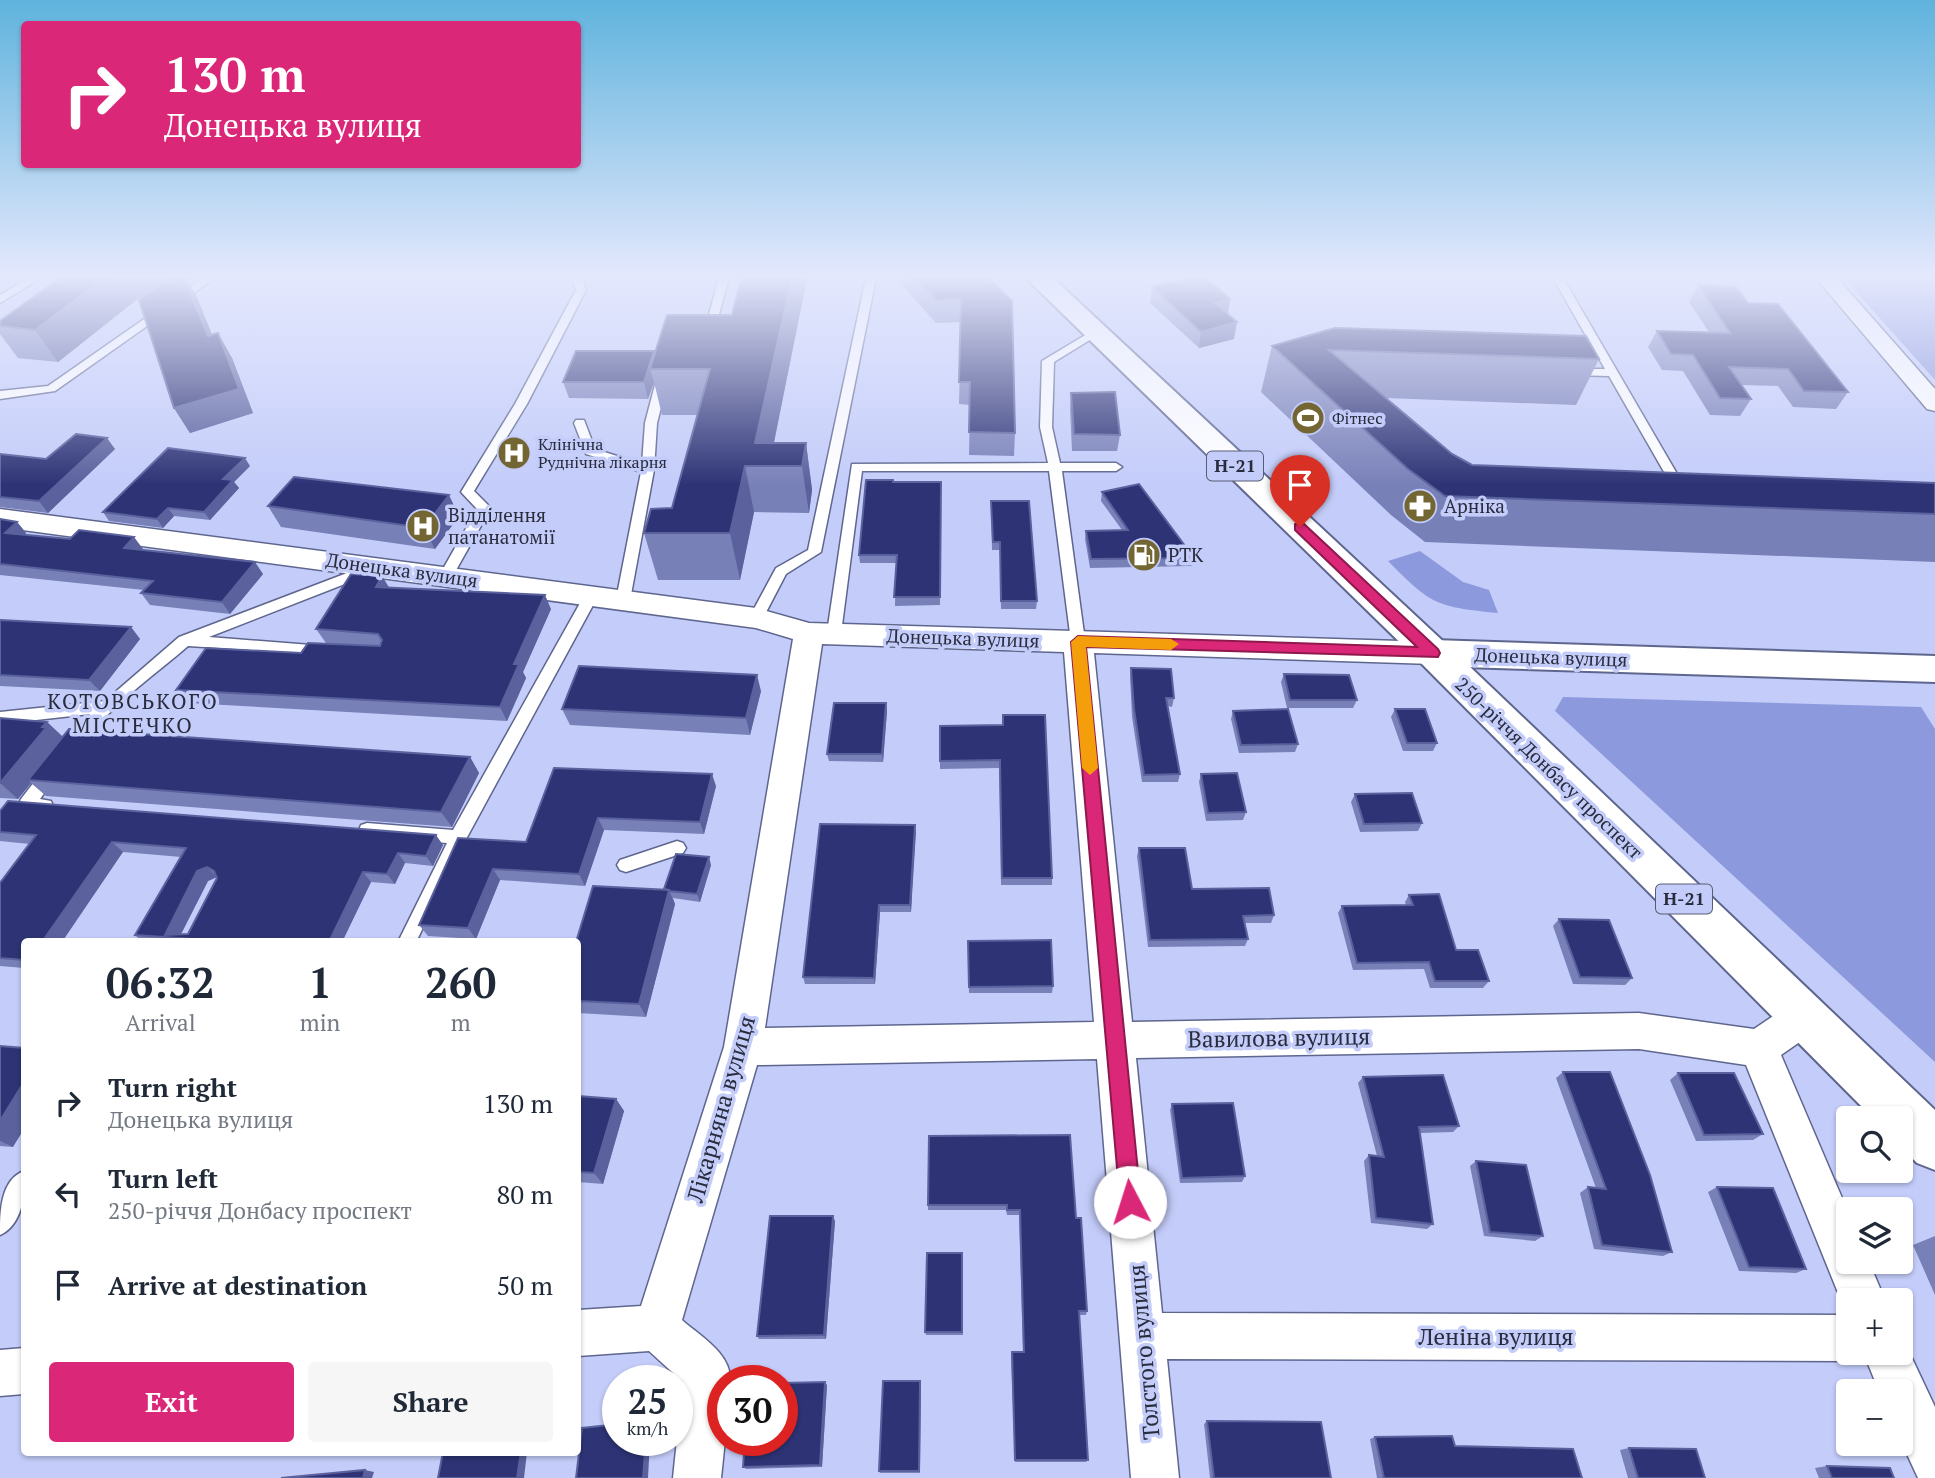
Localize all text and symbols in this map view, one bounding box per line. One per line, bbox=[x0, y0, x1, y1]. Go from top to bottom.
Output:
text: 130 m bbox=[164, 41, 306, 106]
icon: right bbox=[49, 49, 140, 140]
text: Донецька вулиця bbox=[164, 104, 422, 146]
sports icon: Фітнес bbox=[1289, 399, 1327, 437]
place label: Фітнес bbox=[1332, 407, 1383, 429]
place label: Клінічна Руднічна лікарня bbox=[538, 433, 667, 473]
hospital icon: Клінічна Руднічна лікарня bbox=[495, 434, 533, 472]
road number: Н-21 bbox=[1207, 452, 1263, 480]
pin bbox=[1270, 455, 1330, 527]
icon: arrive bbox=[1281, 466, 1319, 504]
pharmacy icon: Арніка bbox=[1401, 487, 1439, 525]
place label: Арніка bbox=[1444, 493, 1505, 518]
place label: Відділення патанатомії bbox=[448, 502, 556, 549]
hospital icon: Відділення патанатомії bbox=[404, 507, 442, 545]
fuel station icon: РТК bbox=[1125, 536, 1163, 574]
place label: РТК bbox=[1168, 542, 1204, 567]
street label: Донецька вулиця bbox=[325, 546, 480, 593]
street label: Донецька вулиця bbox=[886, 622, 1040, 653]
street label: Донецька вулиця bbox=[1474, 641, 1628, 672]
street label: 250-річчя Донбасу проспект bbox=[1450, 671, 1648, 864]
district label: КОТОВСЬКОГО МІСТЕЧКО bbox=[47, 687, 219, 739]
road number: Н-21 bbox=[1656, 884, 1712, 914]
text: 06:32 bbox=[106, 954, 215, 1010]
text: 1 bbox=[308, 954, 332, 1010]
text: 260 bbox=[425, 954, 496, 1010]
text: Arrival bbox=[125, 1007, 196, 1038]
text: min bbox=[300, 1007, 340, 1038]
text: m bbox=[451, 1007, 471, 1038]
street label: Лікарняна вулиця bbox=[679, 1012, 762, 1207]
street label: Вавилова вулиця bbox=[1187, 1020, 1371, 1055]
text: Turn right bbox=[108, 1070, 237, 1104]
icon: right bbox=[49, 1084, 87, 1122]
text: 130 m bbox=[483, 1086, 553, 1120]
text: Донецька вулиця bbox=[108, 1104, 293, 1135]
map controls bbox=[1836, 1106, 1913, 1456]
button: search bbox=[1836, 1106, 1913, 1183]
text: Turn left bbox=[108, 1161, 218, 1195]
position arrow bbox=[1093, 1165, 1167, 1239]
icon: left bbox=[49, 1175, 87, 1213]
text: 80 m bbox=[497, 1177, 553, 1211]
text: 250-річчя Донбасу проспект bbox=[108, 1195, 412, 1226]
button: layers bbox=[1836, 1197, 1913, 1274]
street label: Толстого вулиця bbox=[1120, 1263, 1167, 1441]
icon: arrive bbox=[49, 1266, 87, 1304]
text: Arrive at destination bbox=[108, 1268, 367, 1302]
text: 50 m bbox=[497, 1268, 553, 1302]
button: + bbox=[1836, 1288, 1913, 1365]
street label: Леніна вулиця bbox=[1417, 1321, 1574, 1352]
button: Exit bbox=[49, 1362, 294, 1442]
button: Share bbox=[308, 1362, 553, 1442]
speed limit sign: 30 bbox=[707, 1365, 798, 1456]
text: 25 bbox=[628, 1378, 667, 1424]
button: − bbox=[1836, 1379, 1913, 1456]
text: km/h bbox=[627, 1416, 668, 1440]

